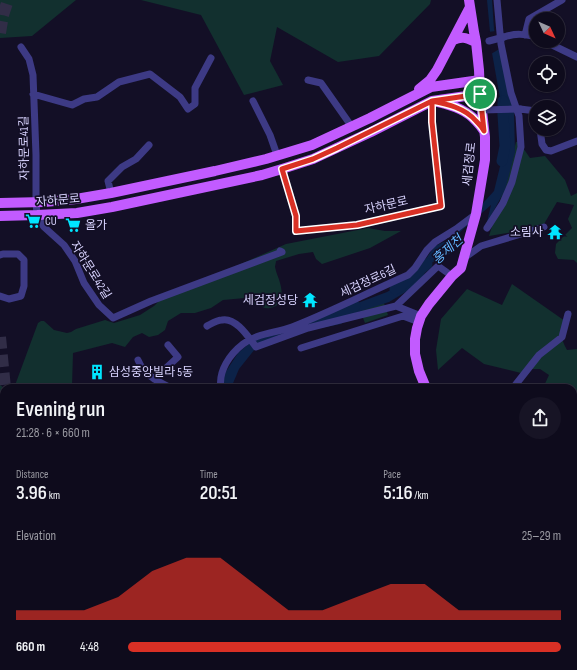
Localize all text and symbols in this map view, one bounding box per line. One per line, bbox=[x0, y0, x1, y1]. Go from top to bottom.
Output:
north arrow bbox=[529, 12, 565, 48]
map controls bbox=[529, 12, 565, 136]
button: locate bbox=[529, 56, 565, 92]
pin bbox=[463, 77, 497, 111]
icon: arrive bbox=[469, 83, 491, 105]
button: layers bbox=[529, 100, 565, 136]
street label: 자하문로41길 bbox=[16, 116, 33, 180]
street label: 세검정로 bbox=[460, 141, 479, 187]
street label: 자하문로 bbox=[35, 191, 81, 210]
street label: 자하문로 bbox=[363, 193, 409, 218]
supermarket icon: CU bbox=[24, 212, 42, 230]
place label: CU bbox=[45, 214, 57, 229]
supermarket icon: 올가 bbox=[64, 216, 82, 234]
place label: 올가 bbox=[85, 218, 107, 233]
temple icon: 소림사 bbox=[546, 223, 564, 241]
place label: 소림사 bbox=[510, 225, 543, 240]
water label: 홍제천 bbox=[429, 231, 467, 268]
street label: 자하문로42길 bbox=[67, 239, 114, 302]
street label: 세검정로6길 bbox=[338, 262, 399, 301]
temple icon: 세검정성당 bbox=[301, 291, 319, 309]
place label: 세검정성당 bbox=[243, 293, 298, 308]
building icon: 삼성중앙빌라 5동 bbox=[88, 363, 106, 381]
place label: 삼성중앙빌라 5동 bbox=[109, 365, 193, 380]
text: Evening run bbox=[16, 396, 105, 423]
button: share bbox=[519, 397, 561, 439]
text: 21:28 · 6 × 660 m bbox=[16, 425, 90, 441]
text: Distance bbox=[16, 468, 48, 481]
text: Time bbox=[200, 468, 218, 481]
text: Pace bbox=[383, 468, 401, 481]
text: 3.96 bbox=[16, 481, 47, 505]
text: 20:51 bbox=[200, 481, 237, 505]
text: 5:16 bbox=[383, 481, 413, 505]
text: km bbox=[47, 489, 60, 502]
text: /km bbox=[413, 489, 429, 502]
text: Elevation bbox=[16, 528, 56, 544]
text: 25–29 m bbox=[522, 528, 561, 544]
text: 660 m bbox=[16, 639, 45, 655]
text: 4:48 bbox=[80, 639, 99, 655]

